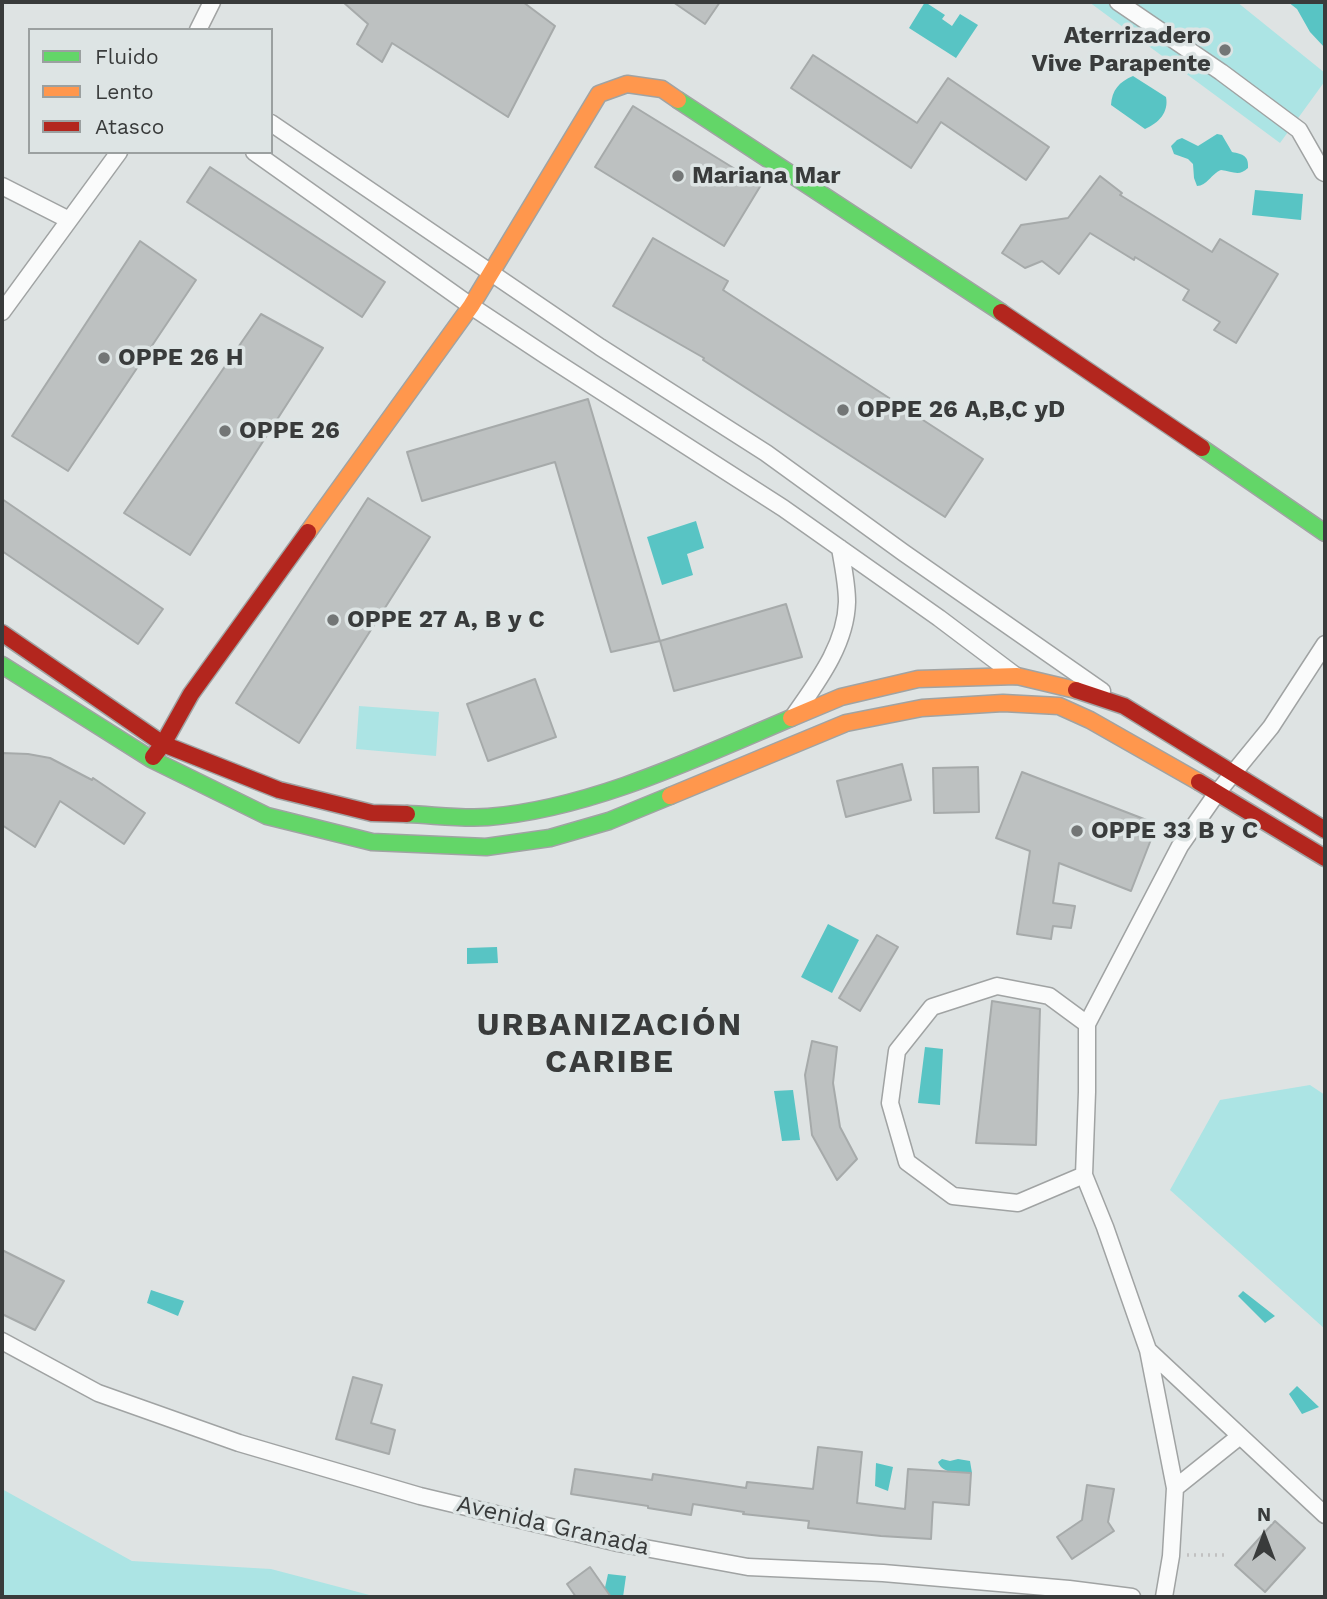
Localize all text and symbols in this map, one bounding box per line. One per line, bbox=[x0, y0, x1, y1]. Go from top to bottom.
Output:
place label: Aterrizadero Vive Parapente bbox=[1031, 22, 1211, 78]
legend bbox=[28, 28, 273, 154]
marker: Aterrizadero Vive Parapente bbox=[1217, 42, 1233, 58]
text: Fluido bbox=[95, 44, 159, 69]
text: Lento bbox=[95, 79, 154, 104]
text: Atasco bbox=[95, 114, 164, 139]
place label: Mariana Mar bbox=[692, 162, 841, 190]
marker: Mariana Mar bbox=[670, 168, 686, 184]
place label: OPPE 26 H bbox=[118, 344, 244, 372]
marker: OPPE 26 H bbox=[96, 350, 112, 366]
place label: OPPE 26 A,B,C yD bbox=[857, 396, 1065, 424]
marker: OPPE 26 A,B,C yD bbox=[835, 402, 851, 418]
place label: OPPE 26 bbox=[239, 417, 340, 445]
marker: OPPE 26 bbox=[217, 423, 233, 439]
place label: OPPE 27 A, B y C bbox=[347, 606, 545, 634]
marker: OPPE 27 A, B y C bbox=[325, 612, 341, 628]
place label: OPPE 33 B y C bbox=[1091, 817, 1258, 845]
marker: OPPE 33 B y C bbox=[1069, 823, 1085, 839]
district label: URBANIZACIÓN CARIBE bbox=[478, 1007, 742, 1082]
street label: Avenida Granada bbox=[454, 1490, 652, 1562]
north arrow bbox=[1229, 1501, 1299, 1571]
text: N bbox=[1257, 1503, 1271, 1526]

